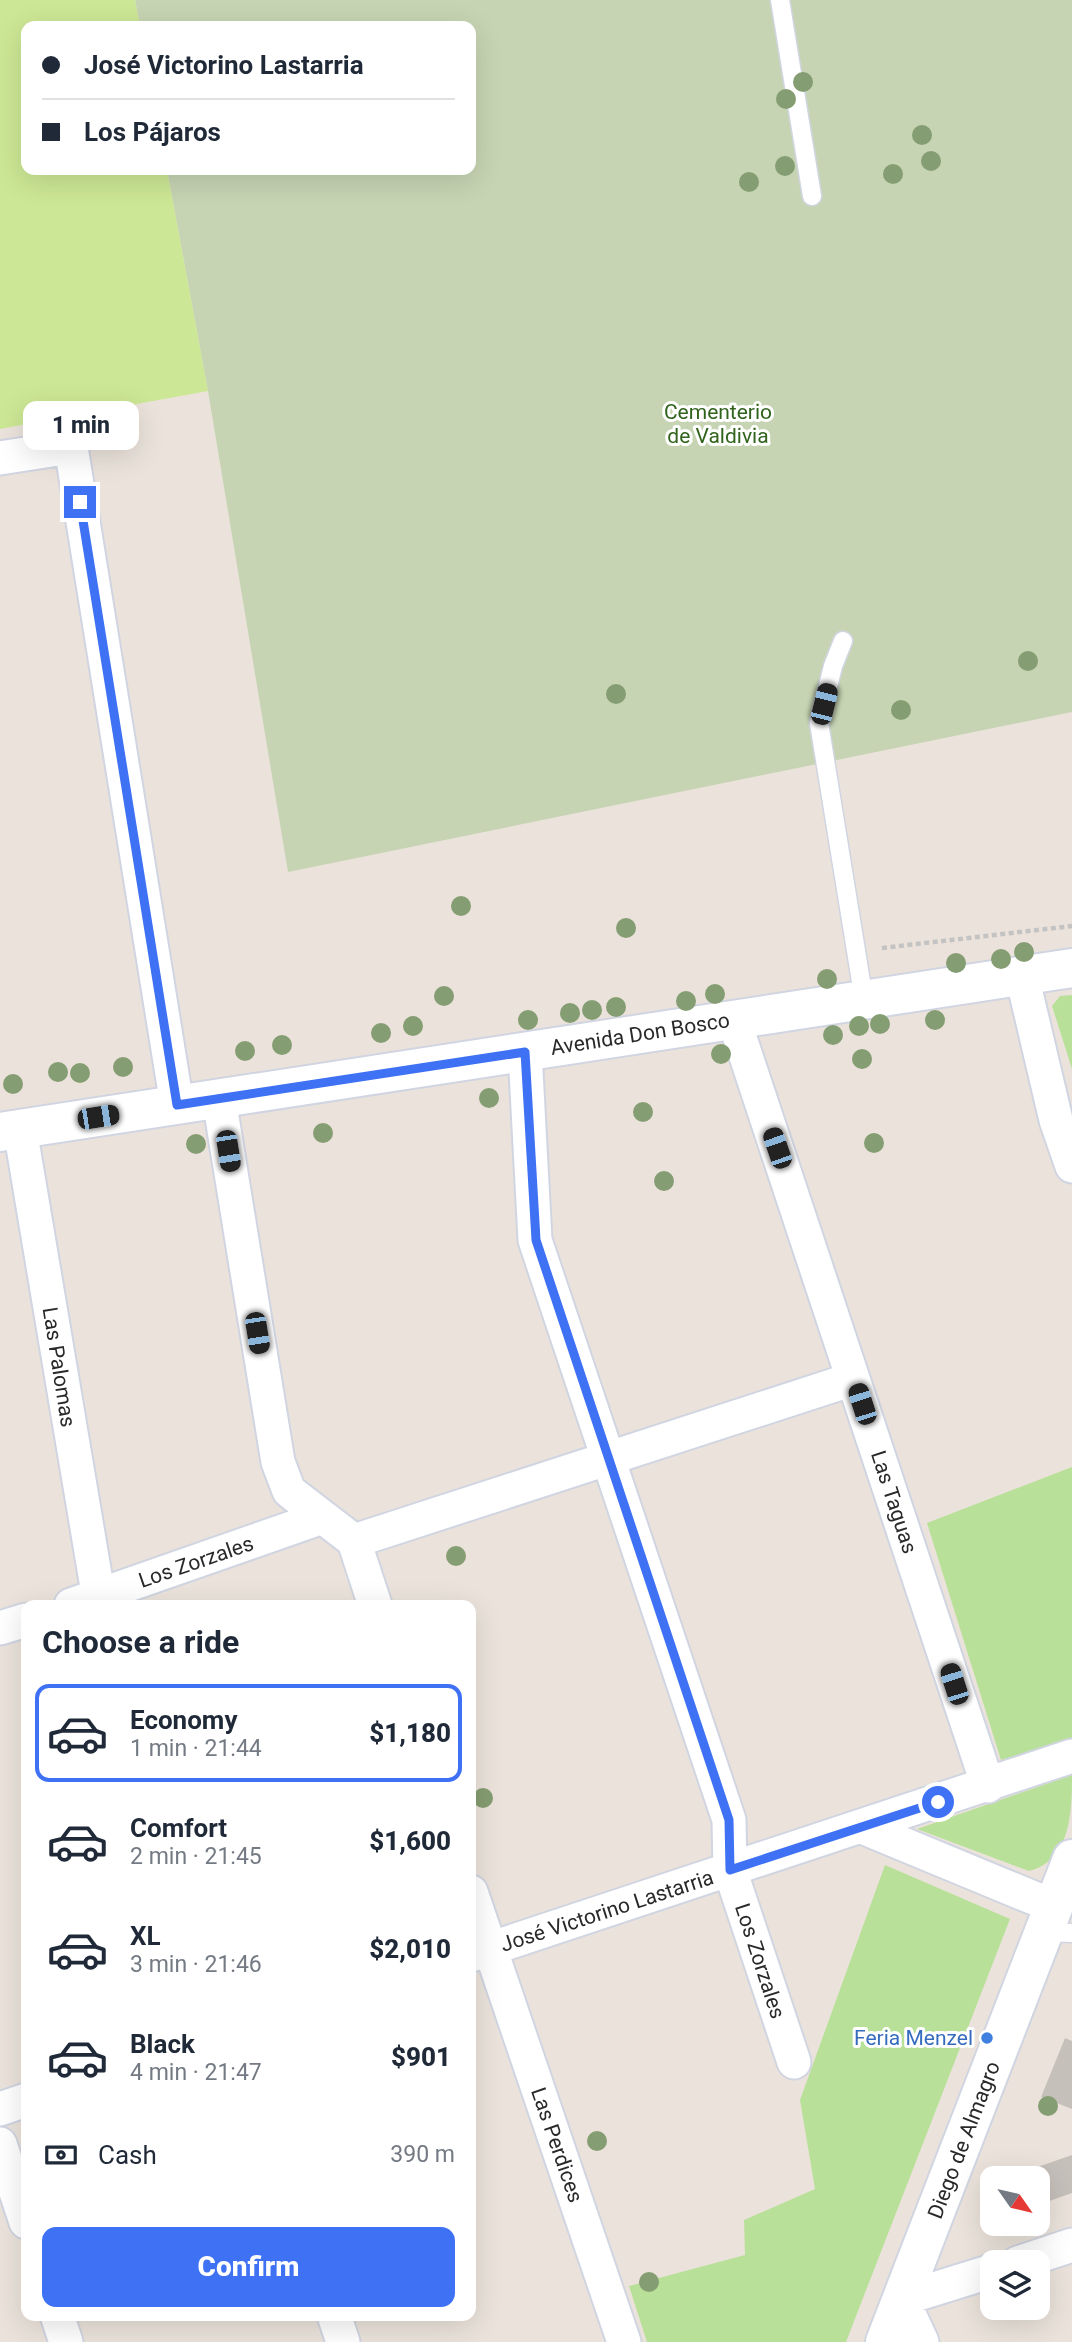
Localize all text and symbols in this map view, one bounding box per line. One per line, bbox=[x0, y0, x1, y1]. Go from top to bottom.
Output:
text: José Victorino Lastarria bbox=[84, 50, 364, 80]
text: Los Pájaros bbox=[84, 117, 221, 147]
callout: 1 min bbox=[22, 400, 138, 449]
park label: Cementerio de Valdivia bbox=[664, 400, 772, 448]
text: 1 min bbox=[52, 412, 110, 439]
route end bbox=[64, 486, 96, 518]
car bbox=[809, 681, 840, 727]
street label: Avenida Don Bosco bbox=[549, 1008, 731, 1060]
car bbox=[76, 1103, 121, 1131]
car bbox=[761, 1125, 794, 1171]
car bbox=[215, 1129, 242, 1173]
street label: Las Palomas bbox=[38, 1305, 80, 1429]
car bbox=[244, 1311, 271, 1355]
car bbox=[846, 1381, 879, 1427]
street label: Las Taguas bbox=[866, 1448, 922, 1556]
street label: Los Zorzales bbox=[135, 1531, 257, 1593]
text: Choose a ride bbox=[42, 1623, 239, 1661]
car bbox=[938, 1661, 971, 1707]
icon: car bbox=[46, 1702, 109, 1765]
text: Economy bbox=[130, 1705, 237, 1735]
text: $1,180 bbox=[369, 1718, 451, 1748]
text: 1 min · 21:44 bbox=[130, 1735, 262, 1762]
route start bbox=[922, 1786, 954, 1818]
icon: car bbox=[46, 1810, 109, 1873]
text: Comfort bbox=[130, 1813, 227, 1843]
text: $1,600 bbox=[369, 1826, 451, 1856]
text: 2 min · 21:45 bbox=[130, 1843, 262, 1870]
street label: José Victorino Lastarria bbox=[497, 1865, 717, 1957]
street label: Los Zorzales bbox=[730, 1900, 790, 2022]
icon: car bbox=[46, 1918, 109, 1981]
text: XL bbox=[130, 1921, 161, 1951]
text: $2,010 bbox=[369, 1934, 451, 1964]
text: 3 min · 21:46 bbox=[130, 1951, 262, 1978]
icon: car bbox=[46, 2026, 109, 2089]
place label: Feria Menzel bbox=[854, 2026, 973, 2050]
text: Black bbox=[130, 2029, 195, 2059]
marker: Feria Menzel bbox=[979, 2030, 995, 2046]
text: $901 bbox=[391, 2042, 451, 2072]
street label: Diego de Almagro bbox=[923, 2058, 1005, 2222]
text: 4 min · 21:47 bbox=[130, 2059, 262, 2086]
street label: Las Perdices bbox=[526, 2084, 588, 2206]
icon: cash bbox=[42, 2136, 80, 2174]
text: Cash bbox=[98, 2140, 157, 2170]
text: 390 m bbox=[390, 2141, 455, 2168]
north arrow bbox=[980, 2166, 1050, 2236]
map controls bbox=[980, 2166, 1050, 2320]
button: Confirm bbox=[42, 2227, 455, 2307]
button: layers bbox=[980, 2250, 1050, 2320]

